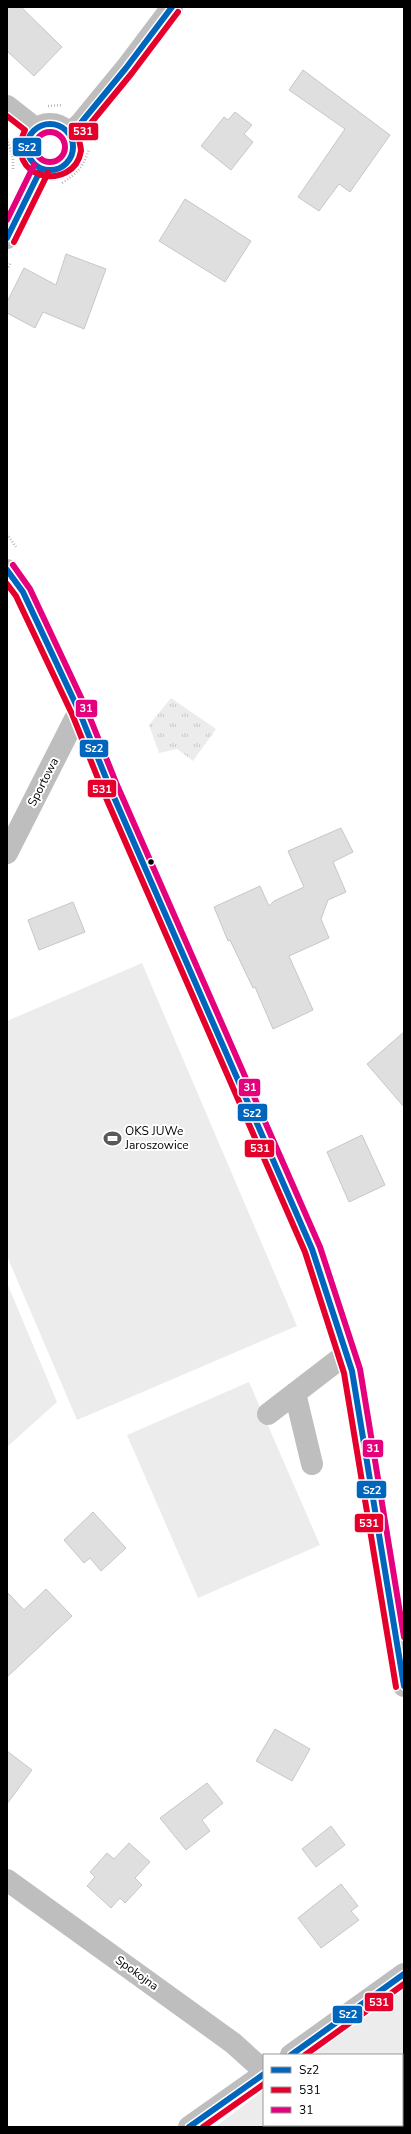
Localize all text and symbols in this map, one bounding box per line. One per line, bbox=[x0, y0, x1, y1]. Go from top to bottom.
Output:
line badge: 531 bbox=[68, 122, 99, 141]
text: 531 bbox=[73, 124, 93, 139]
line badge: Sz2 bbox=[12, 137, 42, 157]
text: Sz2 bbox=[18, 140, 37, 155]
line badge: 31 bbox=[75, 699, 98, 718]
text: 31 bbox=[79, 701, 93, 716]
line badge: Sz2 bbox=[79, 739, 109, 758]
text: Sz2 bbox=[85, 741, 104, 756]
street label: Sportowa bbox=[24, 755, 62, 809]
line badge: 531 bbox=[87, 779, 117, 798]
text: 531 bbox=[92, 782, 112, 797]
unlabelled marker bbox=[146, 857, 156, 867]
line badge: 31 bbox=[238, 1078, 261, 1097]
text: 31 bbox=[243, 1080, 257, 1095]
line badge: Sz2 bbox=[237, 1103, 268, 1122]
text: Sz2 bbox=[243, 1106, 262, 1121]
place label: OKS JUWe Jaroszowice bbox=[124, 1123, 189, 1153]
sports icon: OKS JUWe Jaroszowice bbox=[102, 1128, 122, 1148]
line badge: 531 bbox=[244, 1139, 275, 1158]
text: 531 bbox=[250, 1141, 270, 1156]
line badge: 31 bbox=[362, 1439, 384, 1458]
text: 31 bbox=[366, 1441, 380, 1456]
line badge: Sz2 bbox=[356, 1480, 387, 1499]
text: Sz2 bbox=[363, 1483, 382, 1498]
line badge: 531 bbox=[354, 1513, 384, 1533]
text: 531 bbox=[359, 1516, 379, 1531]
street label: Spokojna bbox=[112, 1952, 162, 1994]
line badge: 531 bbox=[364, 1992, 394, 2012]
text: 531 bbox=[369, 1995, 389, 2010]
line badge: Sz2 bbox=[332, 2005, 363, 2024]
text: Sz2 bbox=[339, 2007, 358, 2022]
legend bbox=[263, 2054, 403, 2126]
text: Sz2 bbox=[299, 2062, 319, 2078]
text: 531 bbox=[299, 2082, 321, 2098]
text: 31 bbox=[299, 2102, 313, 2118]

